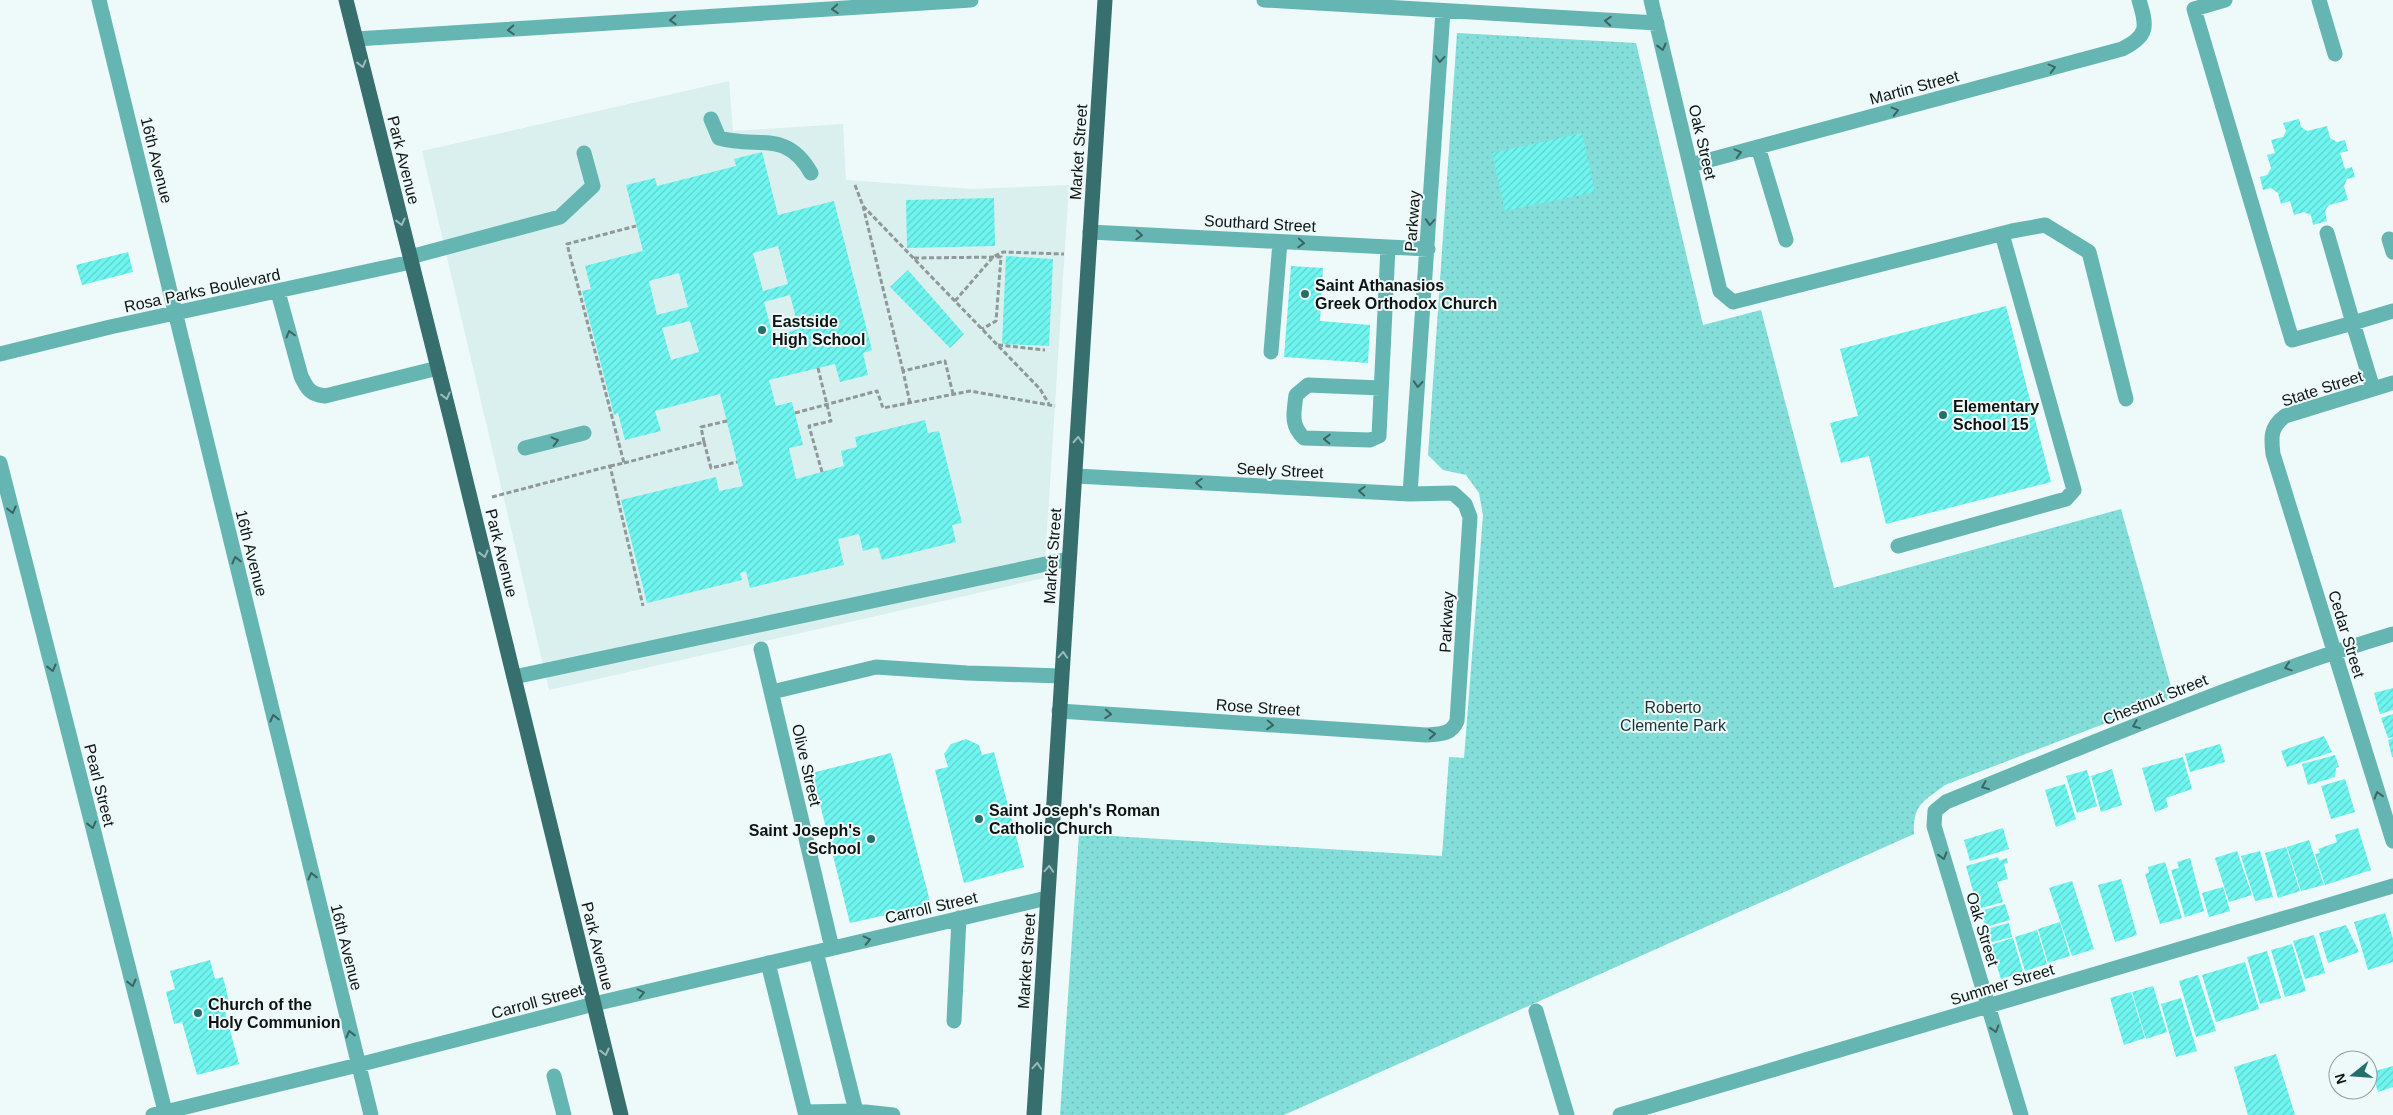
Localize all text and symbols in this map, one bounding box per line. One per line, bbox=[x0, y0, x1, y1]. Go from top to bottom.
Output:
one-way arrow bbox=[831, 4, 839, 15]
one-way arrow bbox=[669, 14, 677, 25]
one-way arrow bbox=[1604, 15, 1612, 26]
one-way arrow bbox=[506, 24, 514, 35]
one-way arrow bbox=[1656, 43, 1667, 52]
one-way arrow bbox=[1434, 56, 1445, 64]
one-way arrow bbox=[356, 60, 367, 69]
one-way arrow bbox=[2047, 64, 2055, 74]
street label: Martin Street bbox=[1868, 67, 1961, 108]
street label: Market Street bbox=[1067, 103, 1090, 201]
street label: Oak Street bbox=[1686, 103, 1720, 182]
one-way arrow bbox=[1890, 106, 1898, 116]
street label: Park Avenue bbox=[384, 114, 423, 206]
street label: 16th Avenue bbox=[138, 115, 176, 205]
one-way arrow bbox=[1733, 148, 1742, 159]
street label: Parkway bbox=[1402, 190, 1423, 252]
street label: Southard Street bbox=[1204, 212, 1317, 235]
one-way arrow bbox=[396, 217, 406, 225]
one-way arrow bbox=[1424, 218, 1435, 226]
one-way arrow bbox=[1135, 229, 1143, 240]
one-way arrow bbox=[1298, 237, 1306, 248]
street label: Rosa Parks Boulevard bbox=[122, 266, 282, 315]
place label: Saint Athanasios Greek Orthodox Church bbox=[1315, 277, 1497, 312]
marker: Saint Athanasios Greek Orthodox Church bbox=[1299, 288, 1311, 300]
place label: Eastside High School bbox=[772, 313, 865, 348]
marker: Eastside High School bbox=[756, 324, 768, 336]
one-way arrow bbox=[285, 330, 295, 339]
street label: State Street bbox=[2279, 367, 2365, 410]
one-way arrow bbox=[1413, 380, 1424, 388]
one-way arrow bbox=[440, 392, 450, 400]
place label: Elementary School 15 bbox=[1953, 398, 2039, 433]
marker: Elementary School 15 bbox=[1937, 409, 1949, 421]
one-way arrow bbox=[1323, 434, 1330, 444]
one-way arrow bbox=[550, 436, 558, 446]
one-way arrow bbox=[1072, 436, 1083, 444]
street label: Seely Street bbox=[1236, 460, 1324, 481]
one-way arrow bbox=[1195, 477, 1203, 488]
one-way arrow bbox=[1357, 486, 1365, 497]
one-way arrow bbox=[6, 506, 17, 515]
street label: Park Avenue bbox=[482, 507, 521, 599]
street label: Market Street bbox=[1041, 507, 1064, 605]
street label: 16th Avenue bbox=[233, 508, 271, 598]
one-way arrow bbox=[478, 550, 489, 559]
one-way arrow bbox=[231, 555, 242, 564]
street label: Cedar Street bbox=[2325, 588, 2368, 681]
street label: Parkway bbox=[1436, 591, 1457, 653]
one-way arrow bbox=[1057, 650, 1068, 658]
one-way arrow bbox=[2284, 661, 2292, 671]
one-way arrow bbox=[46, 663, 57, 672]
street label: Chestnut Street bbox=[2100, 671, 2210, 728]
street label: Rose Street bbox=[1215, 696, 1301, 719]
park label: Roberto Clemente Park bbox=[1620, 699, 1727, 734]
one-way arrow bbox=[1104, 709, 1112, 720]
one-way arrow bbox=[269, 713, 280, 722]
one-way arrow bbox=[1266, 719, 1274, 730]
one-way arrow bbox=[2132, 719, 2141, 729]
street label: Olive Street bbox=[789, 722, 824, 808]
one-way arrow bbox=[1428, 729, 1436, 740]
street label: Pearl Street bbox=[81, 742, 118, 829]
one-way arrow bbox=[1981, 780, 1990, 790]
one-way arrow bbox=[2374, 791, 2384, 799]
place label: Saint Joseph's Roman Catholic Church bbox=[989, 802, 1160, 837]
marker: Saint Joseph's Roman Catholic Church bbox=[973, 813, 985, 825]
one-way arrow bbox=[86, 821, 97, 830]
place label: Saint Joseph's School bbox=[749, 822, 861, 857]
marker: Saint Joseph's School bbox=[865, 833, 877, 845]
one-way arrow bbox=[1938, 852, 1948, 860]
one-way arrow bbox=[1044, 865, 1055, 873]
one-way arrow bbox=[307, 871, 318, 880]
street label: Carroll Street bbox=[883, 888, 979, 926]
street label: Oak Street bbox=[1963, 890, 2002, 969]
street label: Park Avenue bbox=[578, 900, 617, 992]
street label: 16th Avenue bbox=[328, 902, 366, 992]
street label: Market Street bbox=[1015, 912, 1038, 1010]
one-way arrow bbox=[863, 935, 872, 946]
street label: Summer Street bbox=[1948, 960, 2057, 1008]
one-way arrow bbox=[126, 978, 137, 987]
street label: Carroll Street bbox=[489, 981, 585, 1022]
one-way arrow bbox=[637, 988, 646, 999]
place label: Church of the Holy Communion bbox=[208, 996, 340, 1031]
marker: Church of the Holy Communion bbox=[192, 1007, 204, 1019]
one-way arrow bbox=[1990, 1024, 2000, 1032]
one-way arrow bbox=[346, 1030, 356, 1038]
one-way arrow bbox=[599, 1047, 610, 1056]
north arrow bbox=[2328, 1050, 2378, 1100]
one-way arrow bbox=[1031, 1062, 1042, 1070]
text: N bbox=[2331, 1072, 2350, 1086]

